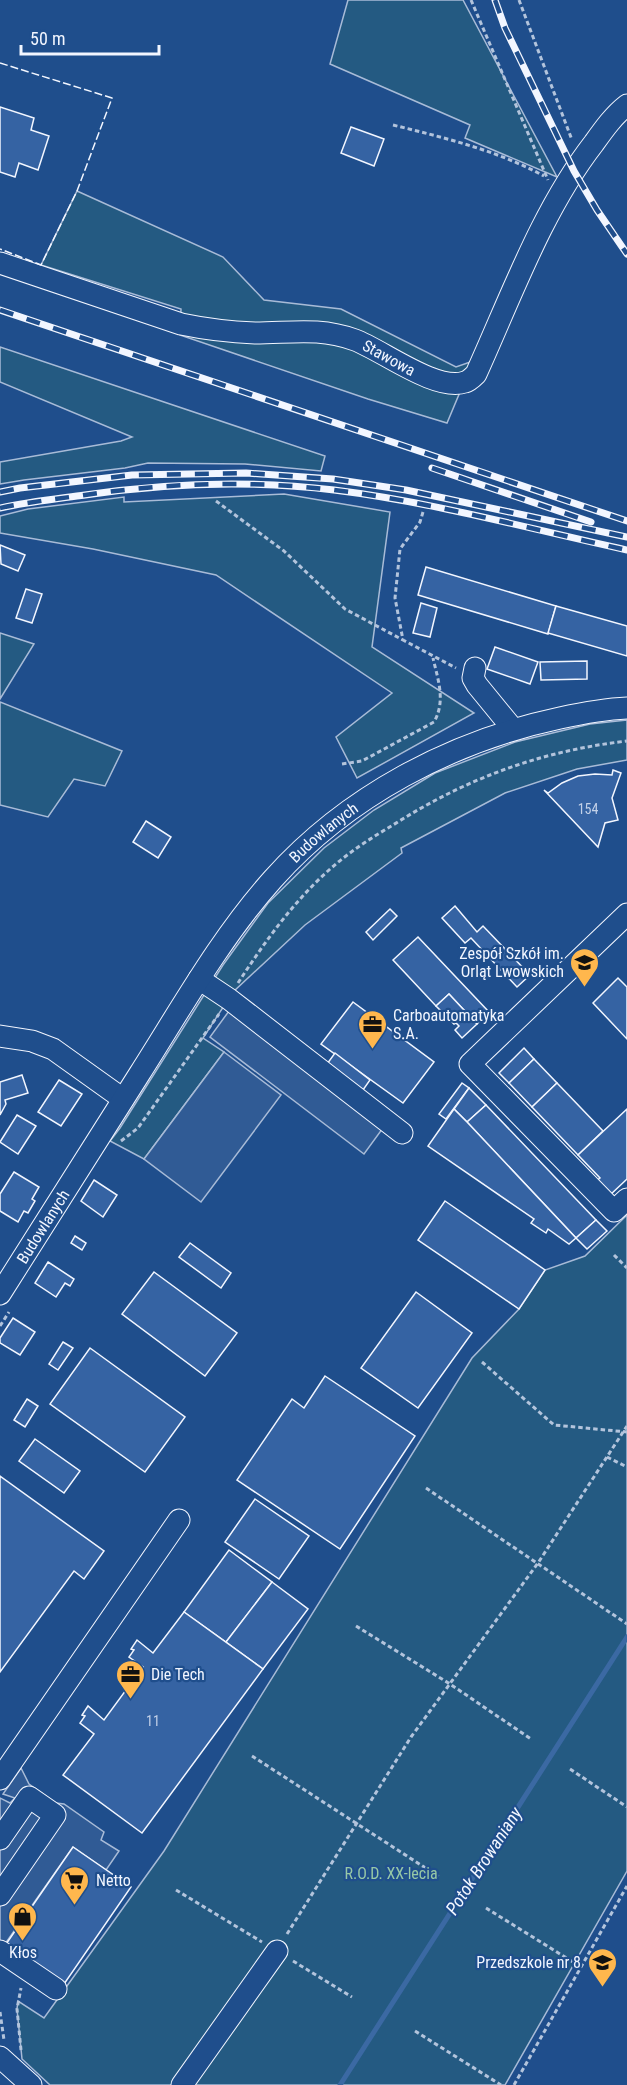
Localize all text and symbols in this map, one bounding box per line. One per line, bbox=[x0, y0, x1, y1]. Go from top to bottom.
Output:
scale bar bbox=[21, 18, 159, 56]
text: 50 m bbox=[30, 28, 65, 49]
street label: Stawowa bbox=[359, 336, 418, 380]
street label: Budowlanych bbox=[285, 799, 362, 866]
house number: 154 bbox=[578, 801, 598, 817]
place label: Zespół Szkół im. Orląt Lwowskich bbox=[459, 944, 564, 981]
school or university icon: Zespół Szkół im. Orląt Lwowskich bbox=[569, 946, 601, 988]
place label: Carboautomatyka S.A. bbox=[393, 1006, 505, 1043]
office icon: Carboautomatyka S.A. bbox=[356, 1008, 388, 1050]
street label: Budowlanych bbox=[13, 1186, 74, 1267]
office icon: Die Tech bbox=[114, 1658, 146, 1700]
place label: Die Tech bbox=[151, 1665, 205, 1684]
house number: 11 bbox=[146, 1713, 160, 1729]
water label: Potok Browaniany bbox=[441, 1803, 526, 1918]
supermarket icon: Netto bbox=[59, 1864, 91, 1906]
park label: R.O.D. XX-lecia bbox=[344, 1864, 438, 1883]
place label: Netto bbox=[96, 1871, 131, 1890]
shop icon: Kłos bbox=[7, 1900, 39, 1942]
place label: Kłos bbox=[9, 1943, 37, 1962]
school or university icon: Przedszkole nr 8 bbox=[586, 1946, 618, 1988]
place label: Przedszkole nr 8 bbox=[476, 1953, 581, 1972]

